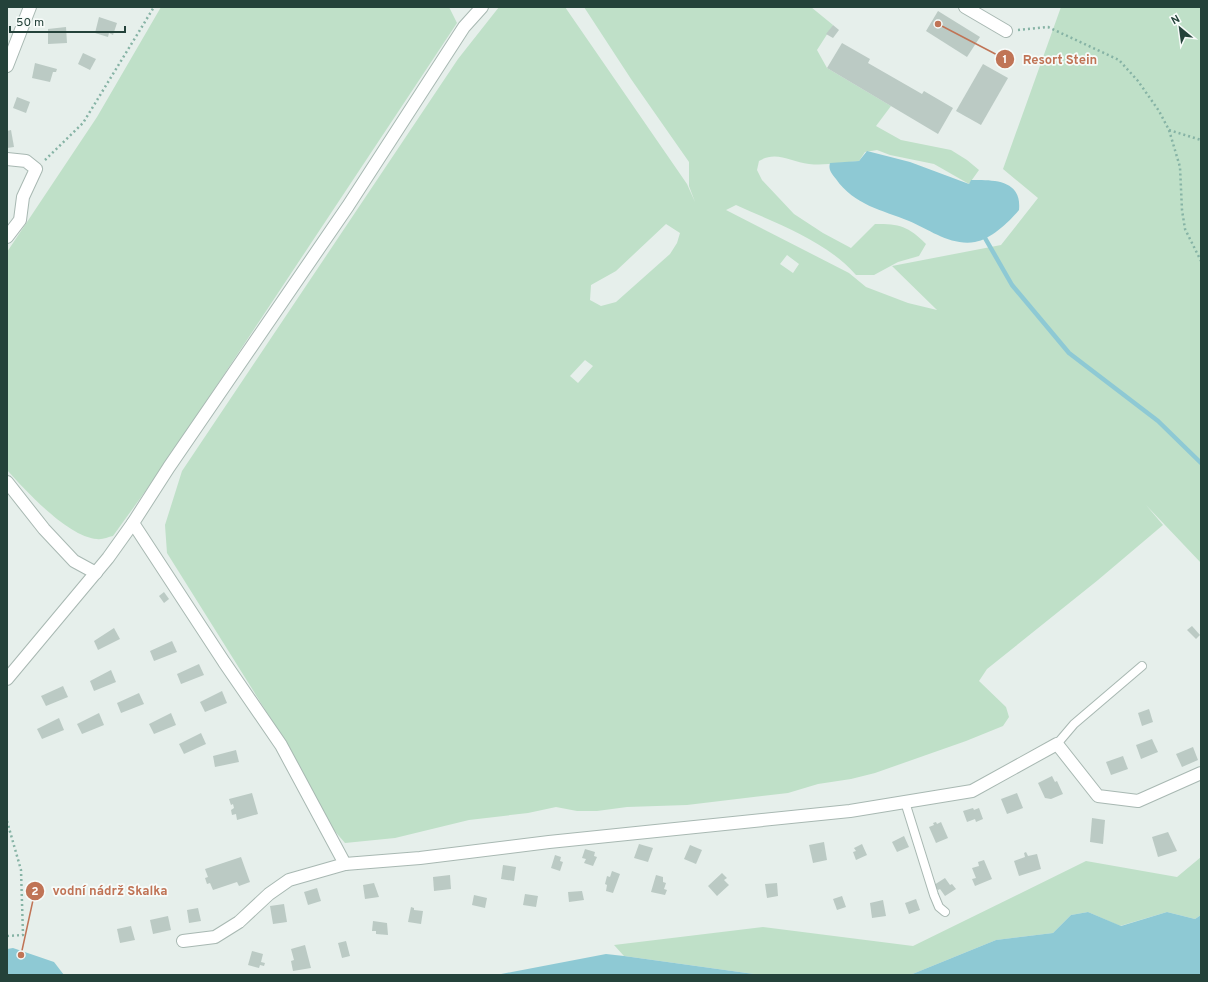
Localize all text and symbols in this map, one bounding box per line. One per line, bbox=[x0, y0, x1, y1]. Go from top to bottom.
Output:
scale bar bbox=[10, 8, 125, 34]
north arrow bbox=[1160, 8, 1200, 48]
text: N bbox=[1169, 12, 1182, 28]
text: 50 m bbox=[16, 15, 44, 31]
callout: Resort Stein bbox=[995, 47, 1106, 72]
text: 1 bbox=[1003, 52, 1007, 68]
text: Resort Stein bbox=[1023, 53, 1097, 69]
callout: vodní nádrž Skalka bbox=[25, 878, 176, 903]
text: 2 bbox=[31, 884, 39, 900]
text: vodní nádrž Skalka bbox=[52, 884, 168, 900]

